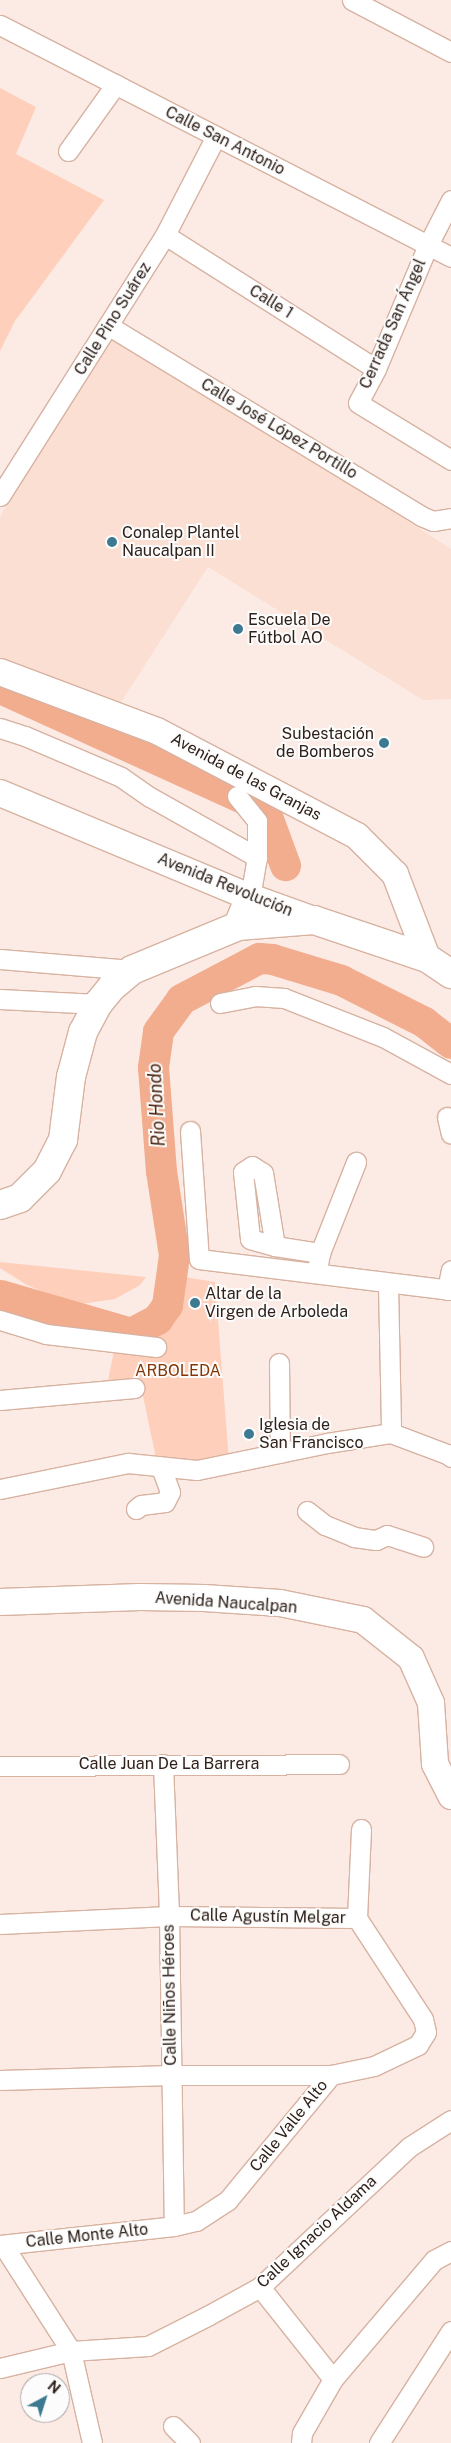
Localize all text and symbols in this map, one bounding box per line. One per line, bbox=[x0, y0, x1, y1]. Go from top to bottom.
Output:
street label: Calle San Antonio bbox=[162, 102, 288, 180]
street label: Cerrada San Ángel bbox=[356, 256, 430, 392]
street label: Calle Pino Suárez bbox=[70, 259, 156, 379]
street label: Calle 1 bbox=[245, 281, 297, 323]
street label: Calle José López Portillo bbox=[197, 375, 361, 483]
place label: Conalep Plantel Naucalpan II bbox=[122, 523, 240, 561]
marker: Conalep Plantel Naucalpan II bbox=[106, 536, 118, 548]
place label: Escuela De Fútbol AO bbox=[248, 610, 331, 648]
marker: Escuela De Fútbol AO bbox=[232, 623, 244, 635]
place label: Subestación de Bomberos bbox=[276, 724, 374, 762]
street label: Avenida de las Granjas bbox=[167, 729, 325, 825]
marker: Subestación de Bomberos bbox=[378, 737, 390, 749]
street label: Avenida Revolución bbox=[155, 849, 295, 921]
water label: Rio Hondo bbox=[144, 1063, 170, 1147]
place label: Altar de la Virgen de Arboleda bbox=[205, 1284, 348, 1322]
marker: Altar de la Virgen de Arboleda bbox=[189, 1297, 201, 1309]
park label: ARBOLEDA bbox=[135, 1361, 221, 1381]
place label: Iglesia de San Francisco bbox=[259, 1415, 364, 1453]
marker: Iglesia de San Francisco bbox=[243, 1428, 255, 1440]
street label: Avenida Naucalpan bbox=[154, 1588, 298, 1618]
street label: Calle Juan De La Barrera bbox=[79, 1754, 259, 1774]
street label: Calle Agustín Melgar bbox=[190, 1906, 346, 1928]
street label: Calle Niños Héroes bbox=[159, 1924, 181, 2066]
street label: Calle Valle Alto bbox=[246, 2076, 332, 2176]
street label: Calle Ignacio Aldama bbox=[253, 2172, 381, 2292]
street label: Calle Monte Alto bbox=[25, 2220, 149, 2252]
north arrow bbox=[20, 2373, 70, 2423]
text: N bbox=[45, 2378, 63, 2397]

